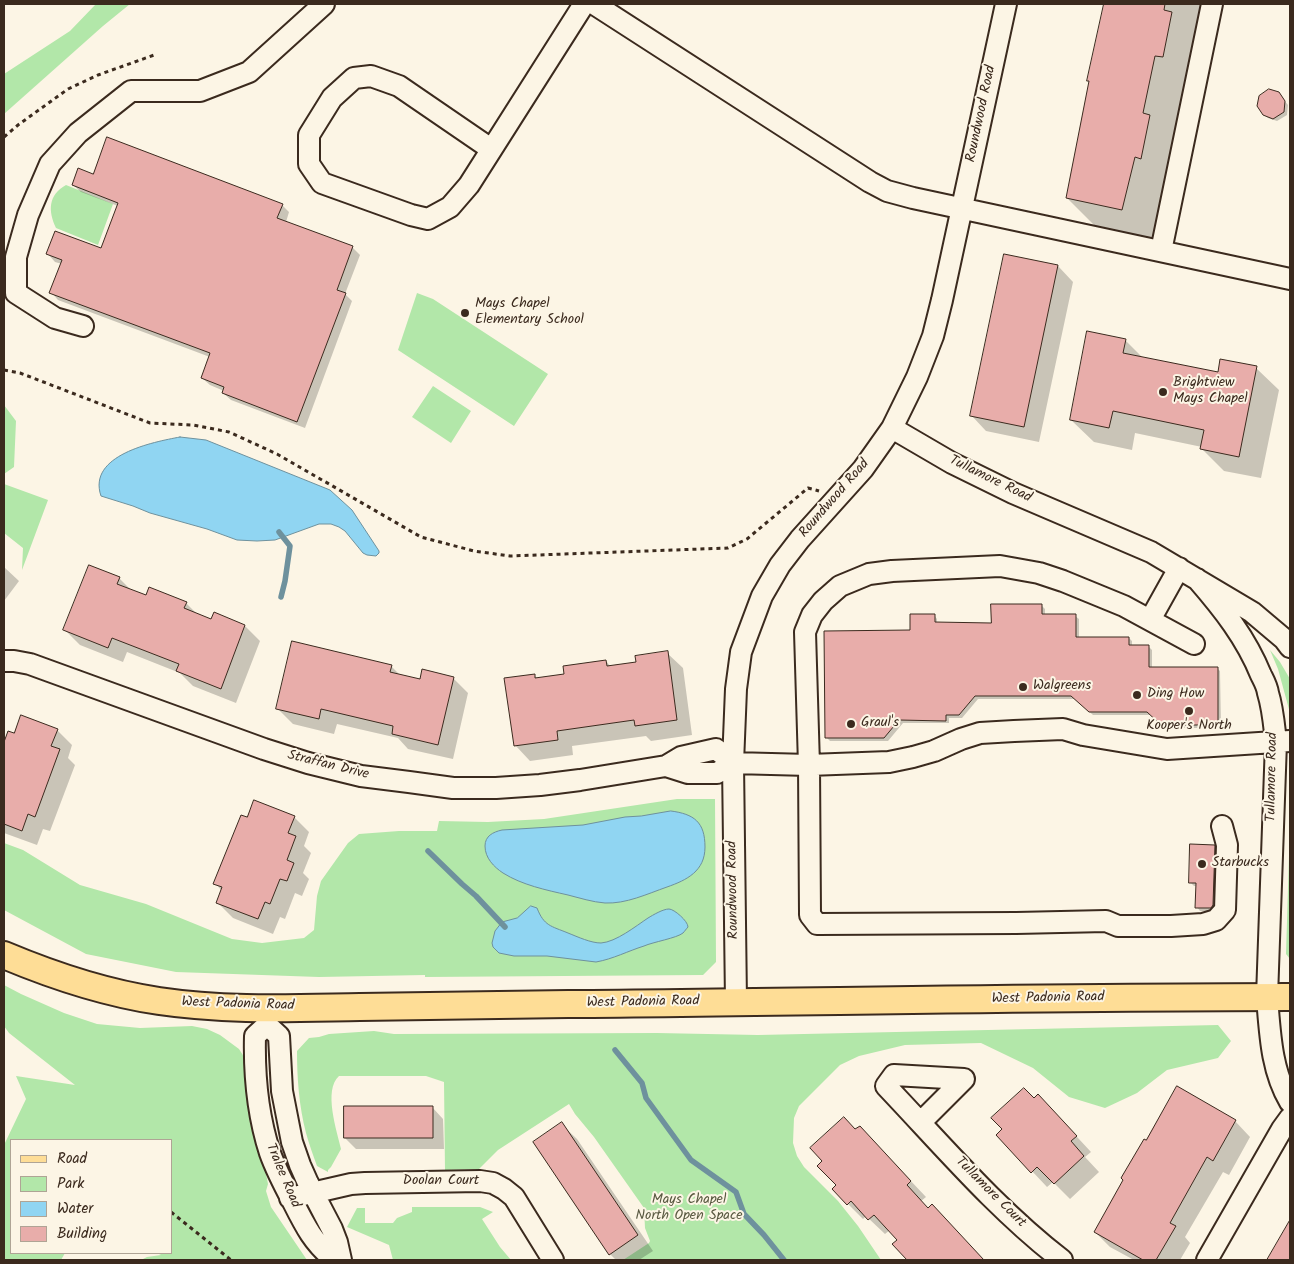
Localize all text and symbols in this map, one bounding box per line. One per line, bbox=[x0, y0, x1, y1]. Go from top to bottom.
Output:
street label: Roundwood Road bbox=[964, 64, 1000, 164]
place label: Mays Chapel Elementary School bbox=[475, 297, 584, 330]
marker: Mays Chapel Elementary School bbox=[459, 307, 471, 319]
place label: Brightview Mays Chapel bbox=[1173, 376, 1248, 408]
marker: Brightview Mays Chapel bbox=[1157, 386, 1169, 398]
street label: Tullamore Road bbox=[946, 453, 1034, 507]
street label: Roundwood Road bbox=[796, 456, 874, 542]
place label: Walgreens bbox=[1033, 679, 1091, 695]
marker: Walgreens bbox=[1017, 681, 1029, 693]
place label: Ding How bbox=[1147, 687, 1204, 703]
marker: Ding How bbox=[1131, 689, 1143, 701]
marker: Kooper's North bbox=[1183, 705, 1195, 717]
place label: Graul's bbox=[861, 716, 899, 732]
marker: Graul's bbox=[845, 718, 857, 730]
place label: Kooper's North bbox=[1146, 719, 1232, 735]
street label: Tullamore Road bbox=[1264, 732, 1282, 822]
street label: Straffan Drive bbox=[285, 748, 371, 784]
street label: Roundwood Road bbox=[725, 841, 743, 939]
place label: Starbucks bbox=[1212, 856, 1269, 872]
marker: Starbucks bbox=[1196, 858, 1208, 870]
street label: West Padonia Road bbox=[991, 990, 1105, 1008]
street label: West Padonia Road bbox=[586, 994, 700, 1012]
street label: West Padonia Road bbox=[181, 995, 295, 1015]
legend bbox=[10, 1139, 172, 1254]
street label: Tralee Road bbox=[261, 1141, 303, 1211]
text: Road bbox=[57, 1147, 87, 1171]
street label: Tullamore Court bbox=[951, 1154, 1029, 1232]
text: Park bbox=[57, 1172, 84, 1196]
street label: Doolan Court bbox=[403, 1174, 479, 1190]
park label: Mays Chapel North Open Space bbox=[636, 1193, 742, 1226]
text: Water bbox=[57, 1197, 93, 1221]
text: Building bbox=[57, 1222, 107, 1246]

